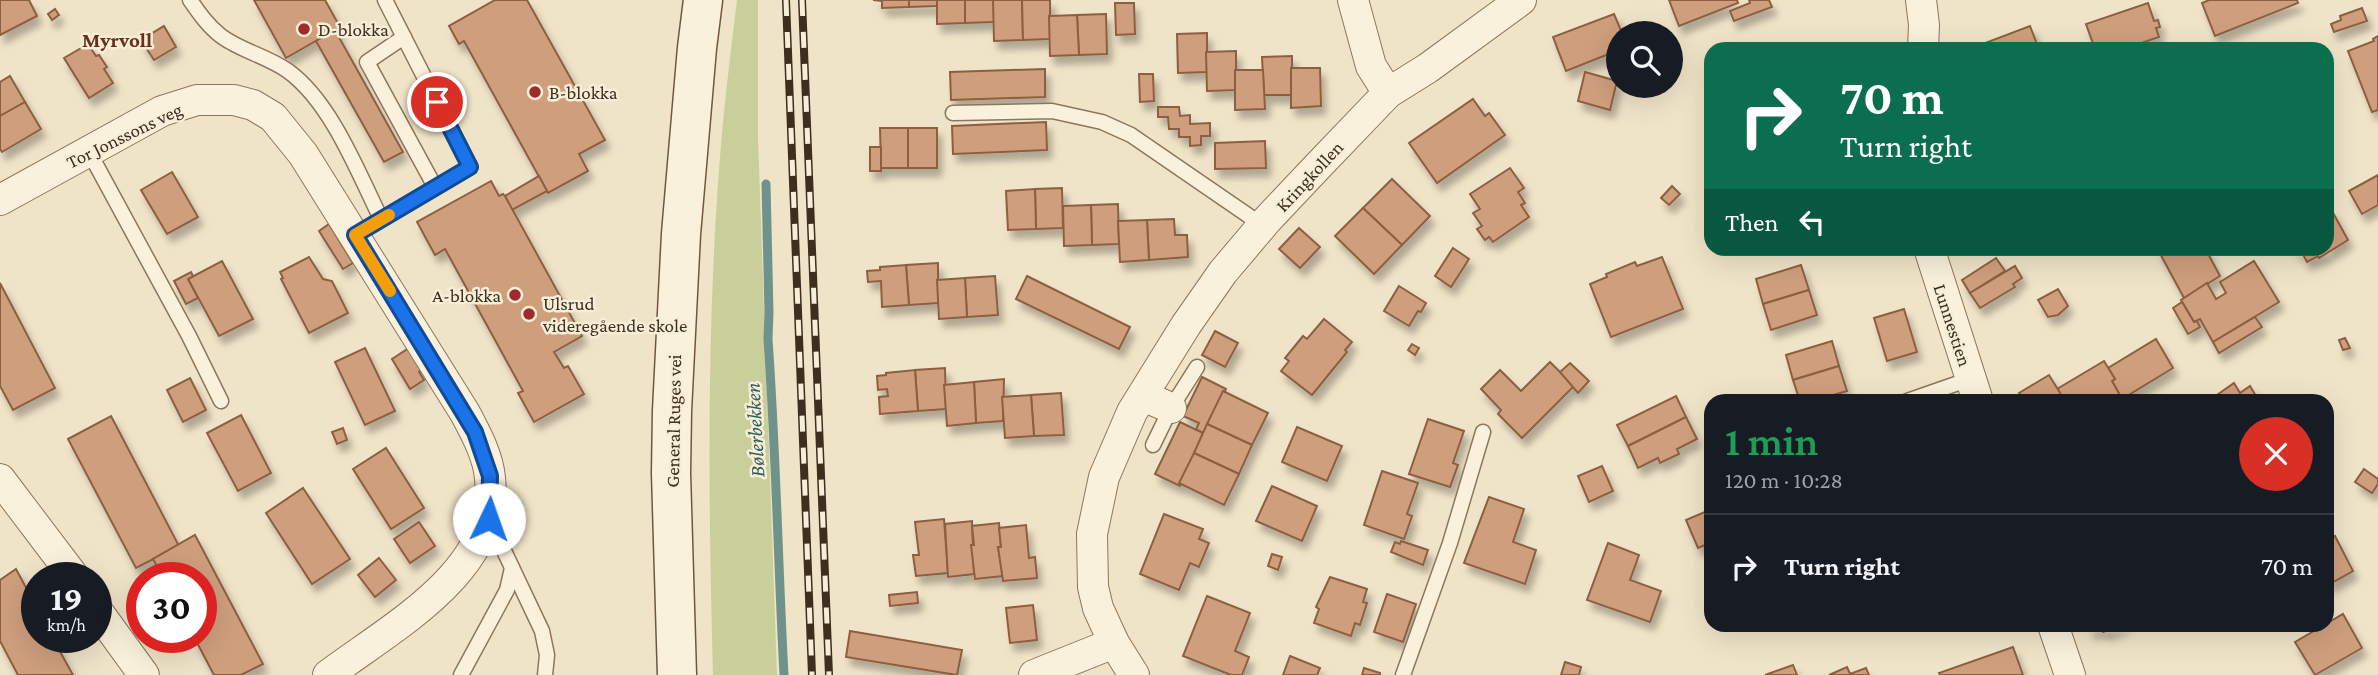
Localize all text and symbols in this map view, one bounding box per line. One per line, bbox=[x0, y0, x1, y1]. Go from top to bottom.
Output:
place label: D-blokka bbox=[318, 19, 389, 40]
marker: D-blokka bbox=[296, 21, 312, 37]
map controls bbox=[1606, 21, 1683, 98]
button: search bbox=[1606, 21, 1683, 98]
district label: Myrvoll bbox=[82, 28, 152, 52]
icon: right bbox=[1725, 70, 1816, 161]
text: 70 m bbox=[1840, 70, 1944, 125]
pin bbox=[407, 72, 467, 132]
place label: B-blokka bbox=[549, 82, 618, 103]
icon: arrive bbox=[418, 83, 456, 121]
marker: B-blokka bbox=[527, 84, 543, 100]
street label: Tor Jonssons veg bbox=[63, 98, 186, 173]
text: Turn right bbox=[1840, 128, 1972, 164]
street label: Kringkollen bbox=[1271, 137, 1347, 216]
icon: left bbox=[1793, 203, 1831, 241]
text: Then bbox=[1725, 208, 1779, 237]
street label: Lunnestien bbox=[1929, 281, 1976, 369]
place label: A-blokka bbox=[432, 285, 501, 306]
marker: A-blokka bbox=[507, 287, 523, 303]
place label: Ulsrud videregående skole bbox=[542, 293, 687, 336]
marker: Ulsrud videregående skole bbox=[521, 306, 537, 322]
street label: General Ruges vei bbox=[662, 354, 685, 488]
water label: Bølerbekken bbox=[741, 382, 769, 478]
text: 1 min bbox=[1725, 417, 1818, 464]
button: close bbox=[2239, 417, 2313, 491]
text: 120 m · 10:28 bbox=[1725, 467, 1843, 493]
position arrow bbox=[452, 482, 526, 556]
icon: right bbox=[1725, 548, 1763, 586]
text: Turn right bbox=[1784, 552, 1900, 581]
text: 70 m bbox=[2261, 552, 2313, 581]
speed limit sign: 30 bbox=[126, 562, 217, 653]
text: 19 bbox=[50, 579, 83, 618]
text: km/h bbox=[47, 615, 86, 635]

